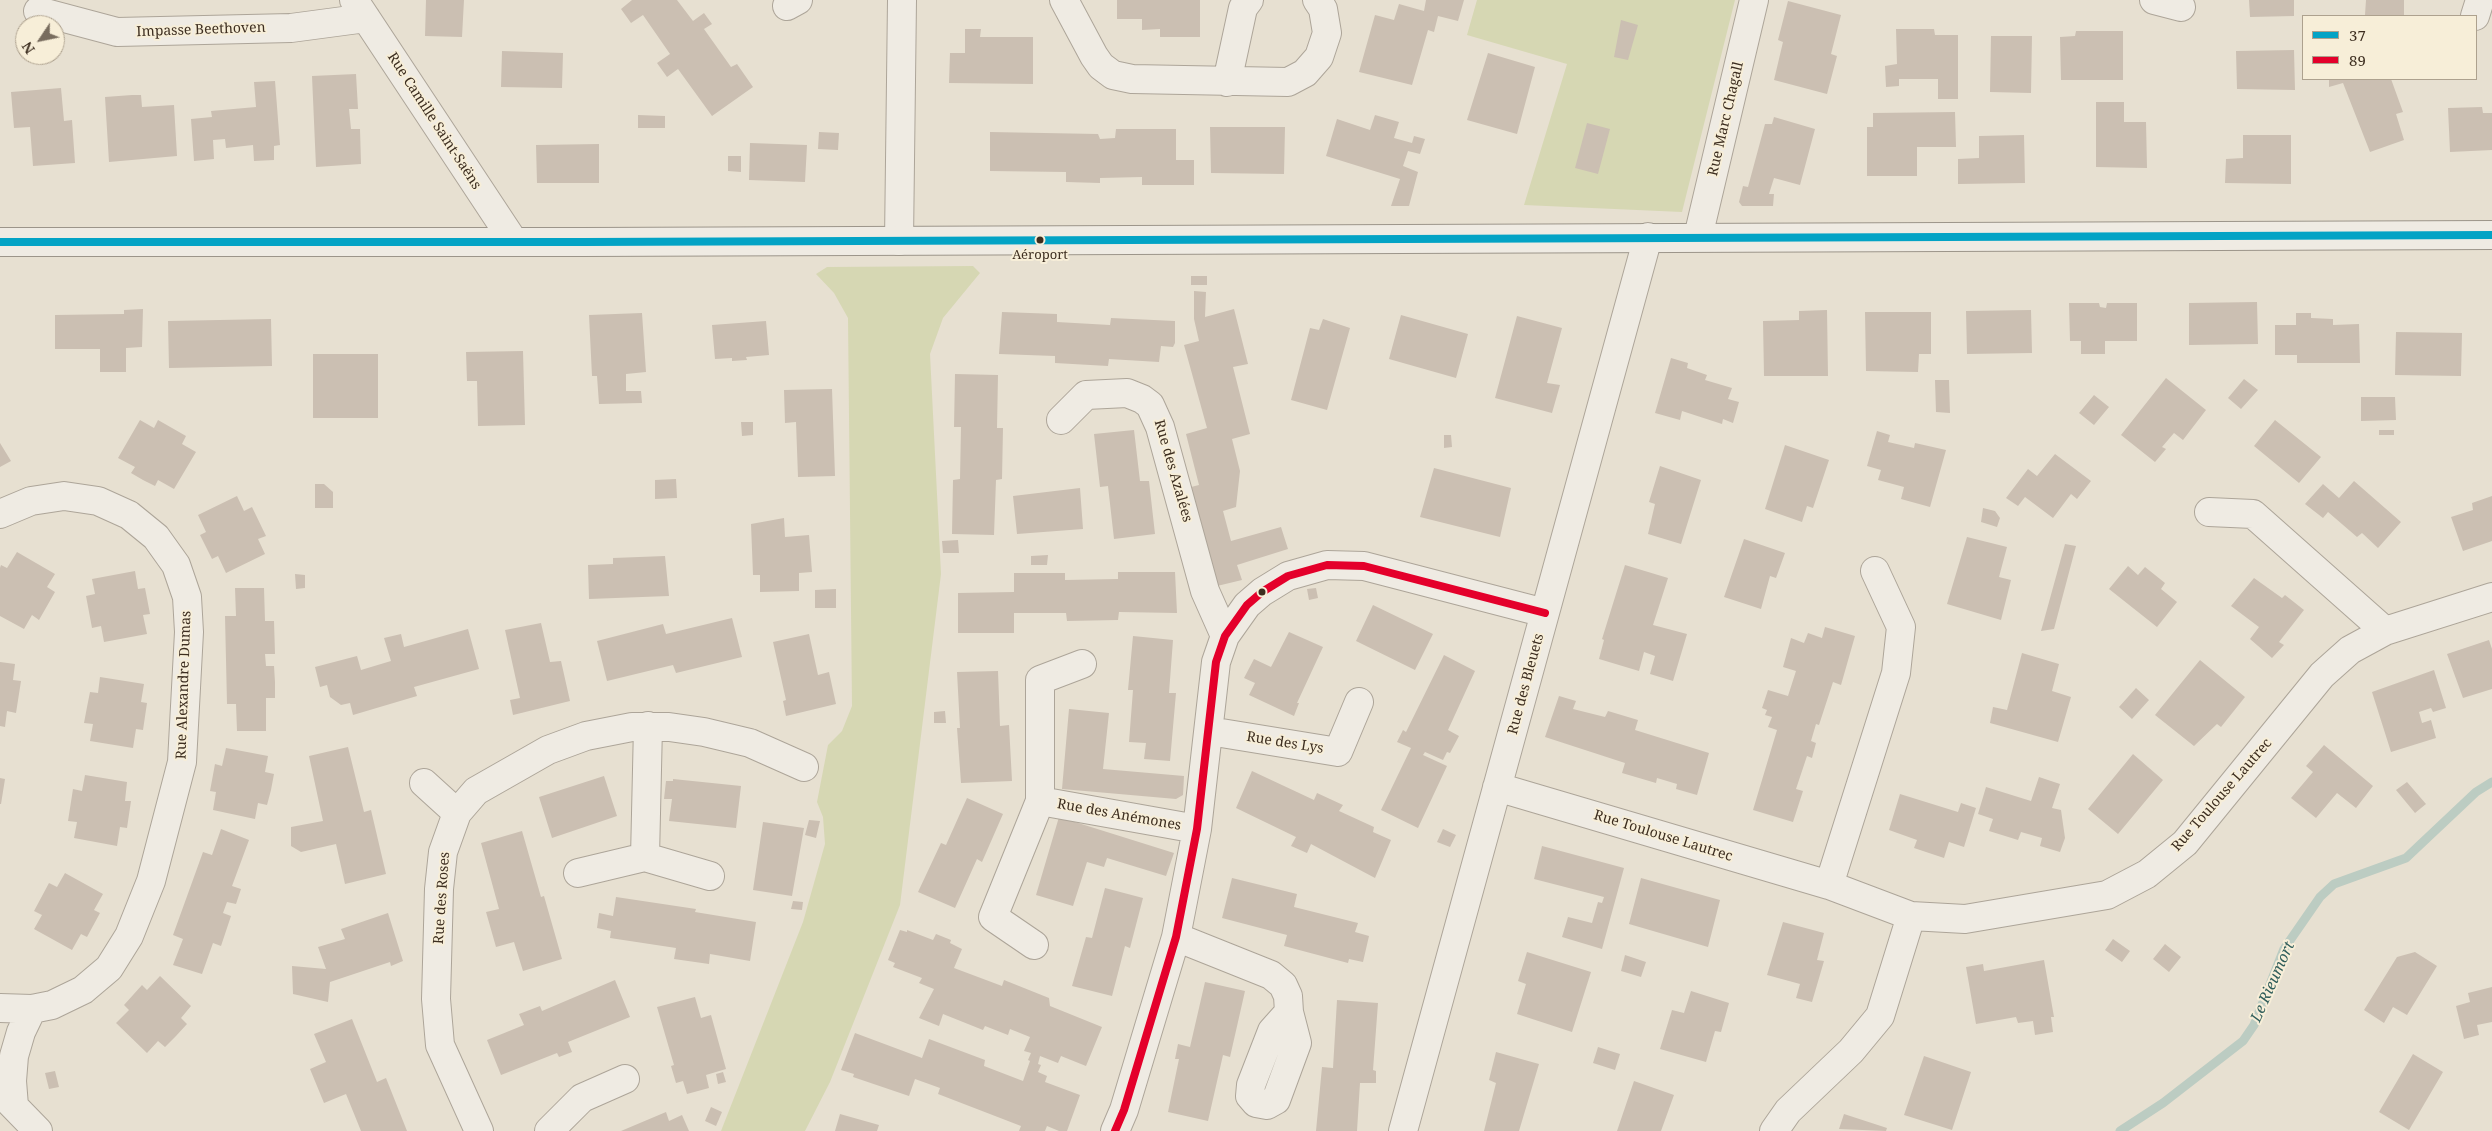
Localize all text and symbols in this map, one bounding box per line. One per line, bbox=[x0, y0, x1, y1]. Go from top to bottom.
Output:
north arrow bbox=[15, 15, 65, 65]
legend bbox=[2302, 15, 2477, 80]
street label: Impasse Beethoven bbox=[136, 19, 266, 41]
text: 37 bbox=[2349, 25, 2366, 45]
text: N bbox=[17, 38, 39, 58]
street label: Rue Camille Saint-Saëns bbox=[383, 49, 485, 193]
text: 89 bbox=[2349, 50, 2366, 70]
street label: Rue Marc Chagall bbox=[1705, 60, 1747, 178]
marker: Aéroport bbox=[1035, 235, 1045, 245]
place label: Aéroport bbox=[1012, 247, 1068, 263]
street label: Rue des Azalées bbox=[1150, 418, 1196, 524]
unlabelled marker bbox=[1257, 587, 1267, 597]
street label: Rue Alexandre Dumas bbox=[173, 610, 195, 760]
street label: Rue des Bleuets bbox=[1504, 632, 1548, 736]
street label: Rue des Lys bbox=[1245, 729, 1325, 757]
street label: Rue Toulouse Lautrec bbox=[2168, 735, 2276, 855]
street label: Rue des Anémones bbox=[1056, 796, 1182, 834]
street label: Rue Toulouse Lautrec bbox=[1592, 807, 1734, 865]
street label: Rue des Roses bbox=[430, 851, 454, 945]
water label: Le Rieumort bbox=[2247, 939, 2299, 1025]

